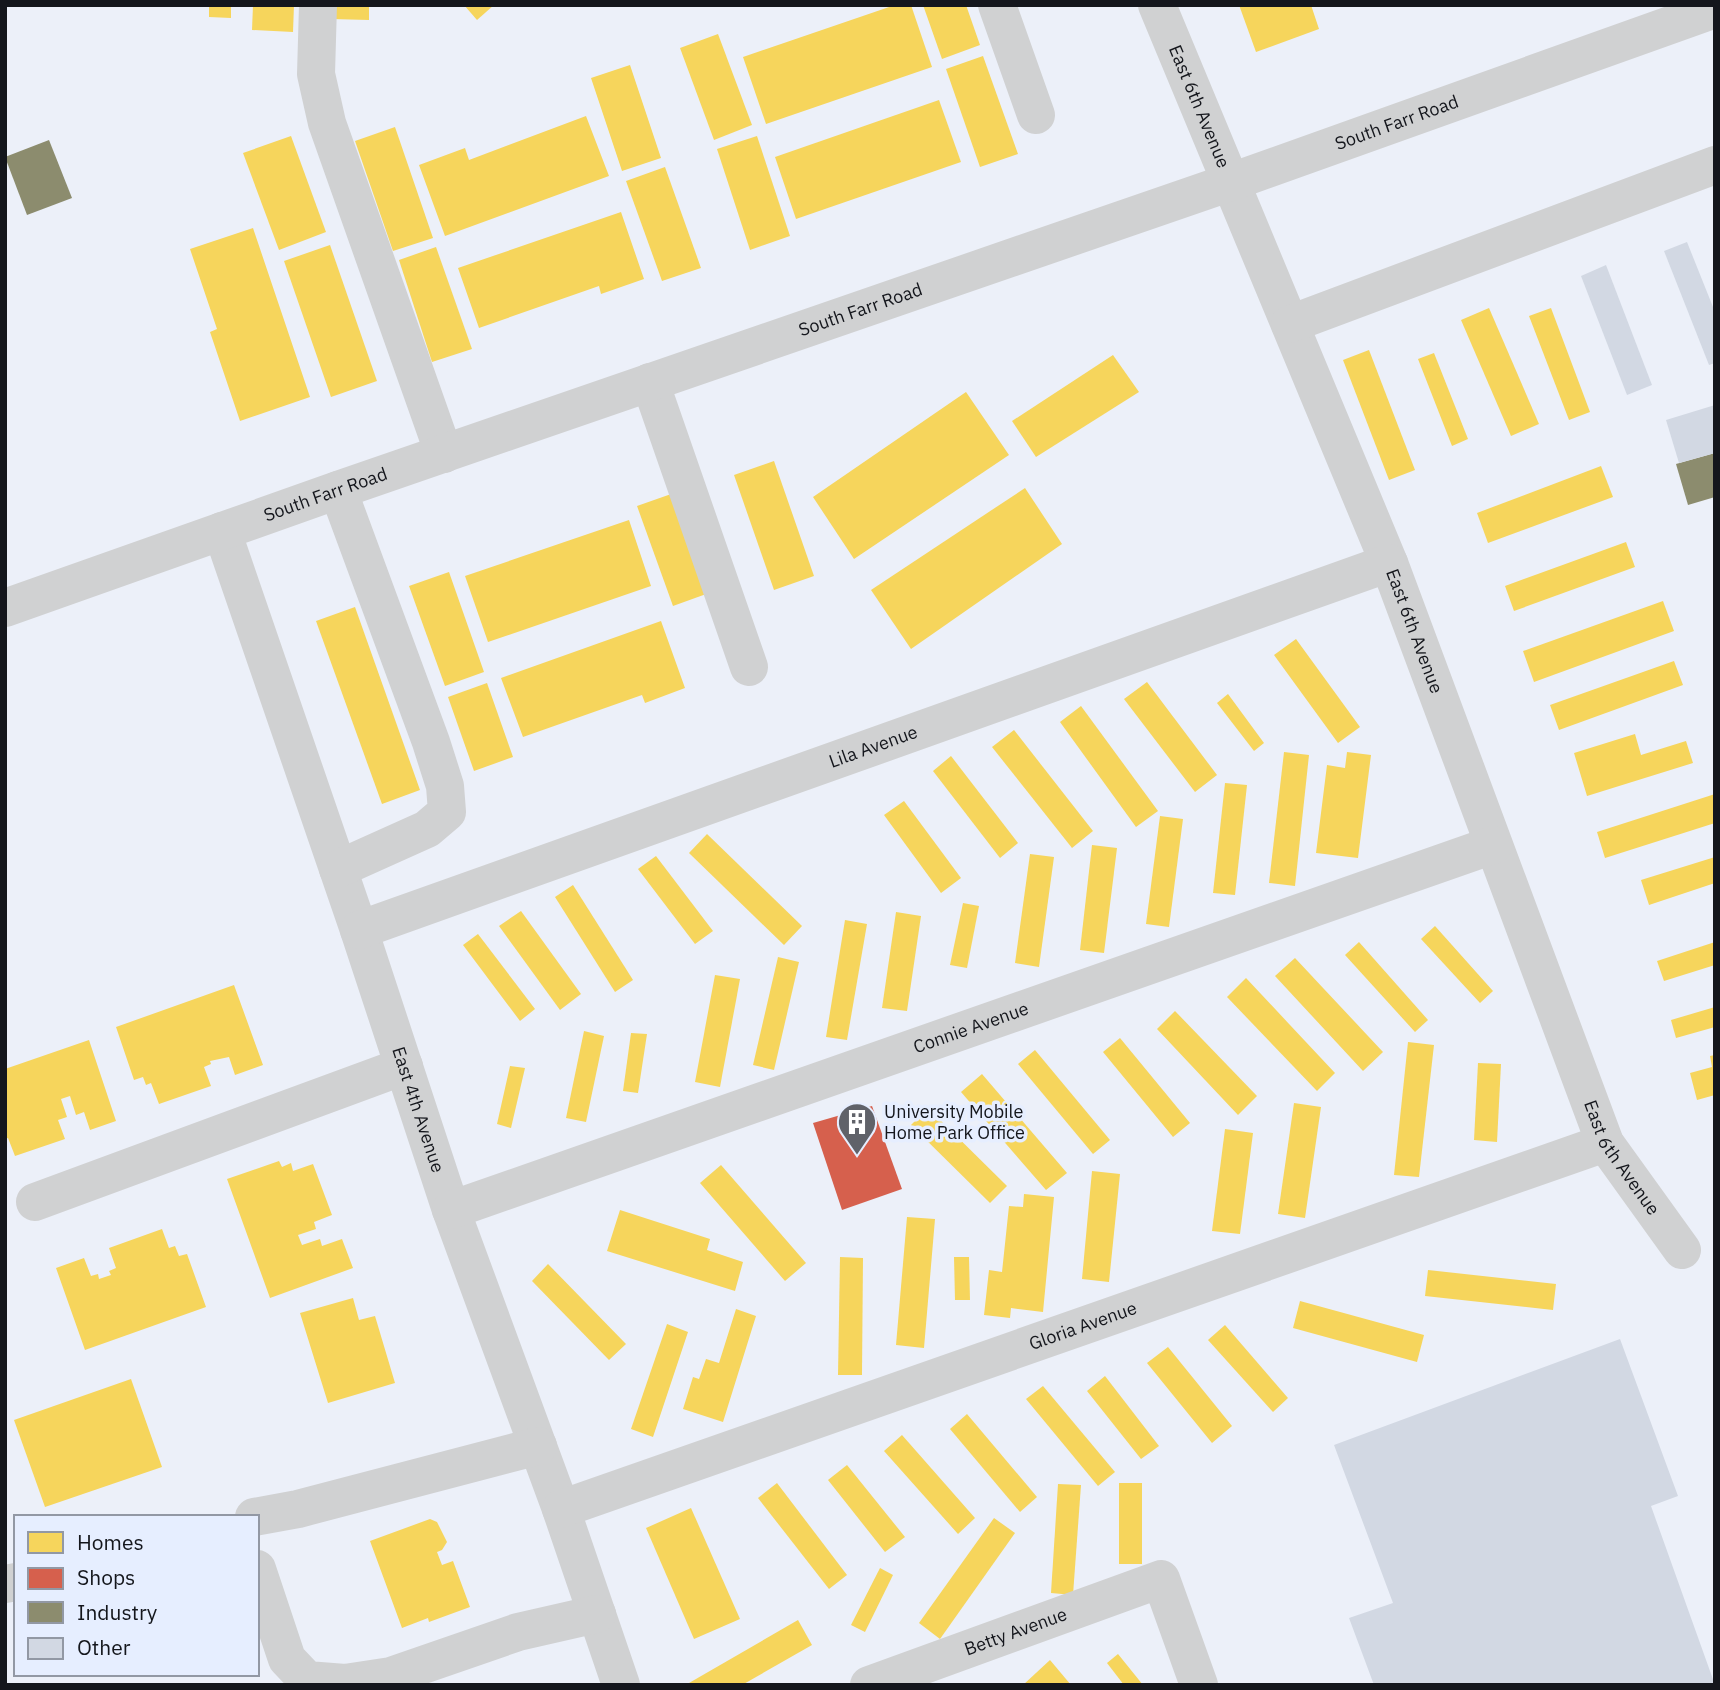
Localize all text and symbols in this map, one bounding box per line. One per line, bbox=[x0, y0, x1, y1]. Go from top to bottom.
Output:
street label: East 6th Avenue bbox=[1164, 41, 1236, 171]
street label: South Farr Road bbox=[1332, 90, 1461, 155]
street label: South Farr Road bbox=[795, 277, 925, 341]
street label: South Farr Road bbox=[260, 462, 390, 526]
street label: East 6th Avenue bbox=[1381, 565, 1449, 697]
street label: Lila Avenue bbox=[826, 720, 921, 773]
street label: Connie Avenue bbox=[910, 997, 1032, 1058]
street label: East 4th Avenue bbox=[387, 1044, 450, 1176]
street label: East 6th Avenue bbox=[1579, 1097, 1665, 1220]
place label: University Mobile Home Park Office bbox=[884, 1100, 1025, 1144]
building icon: University Mobile Home Park Office bbox=[836, 1101, 878, 1156]
street label: Gloria Avenue bbox=[1026, 1296, 1140, 1355]
legend bbox=[14, 1515, 259, 1676]
text: Homes bbox=[77, 1528, 144, 1556]
text: Shops bbox=[77, 1563, 135, 1591]
text: Industry bbox=[77, 1598, 158, 1626]
street label: Betty Avenue bbox=[961, 1602, 1070, 1660]
text: Other bbox=[77, 1633, 131, 1661]

